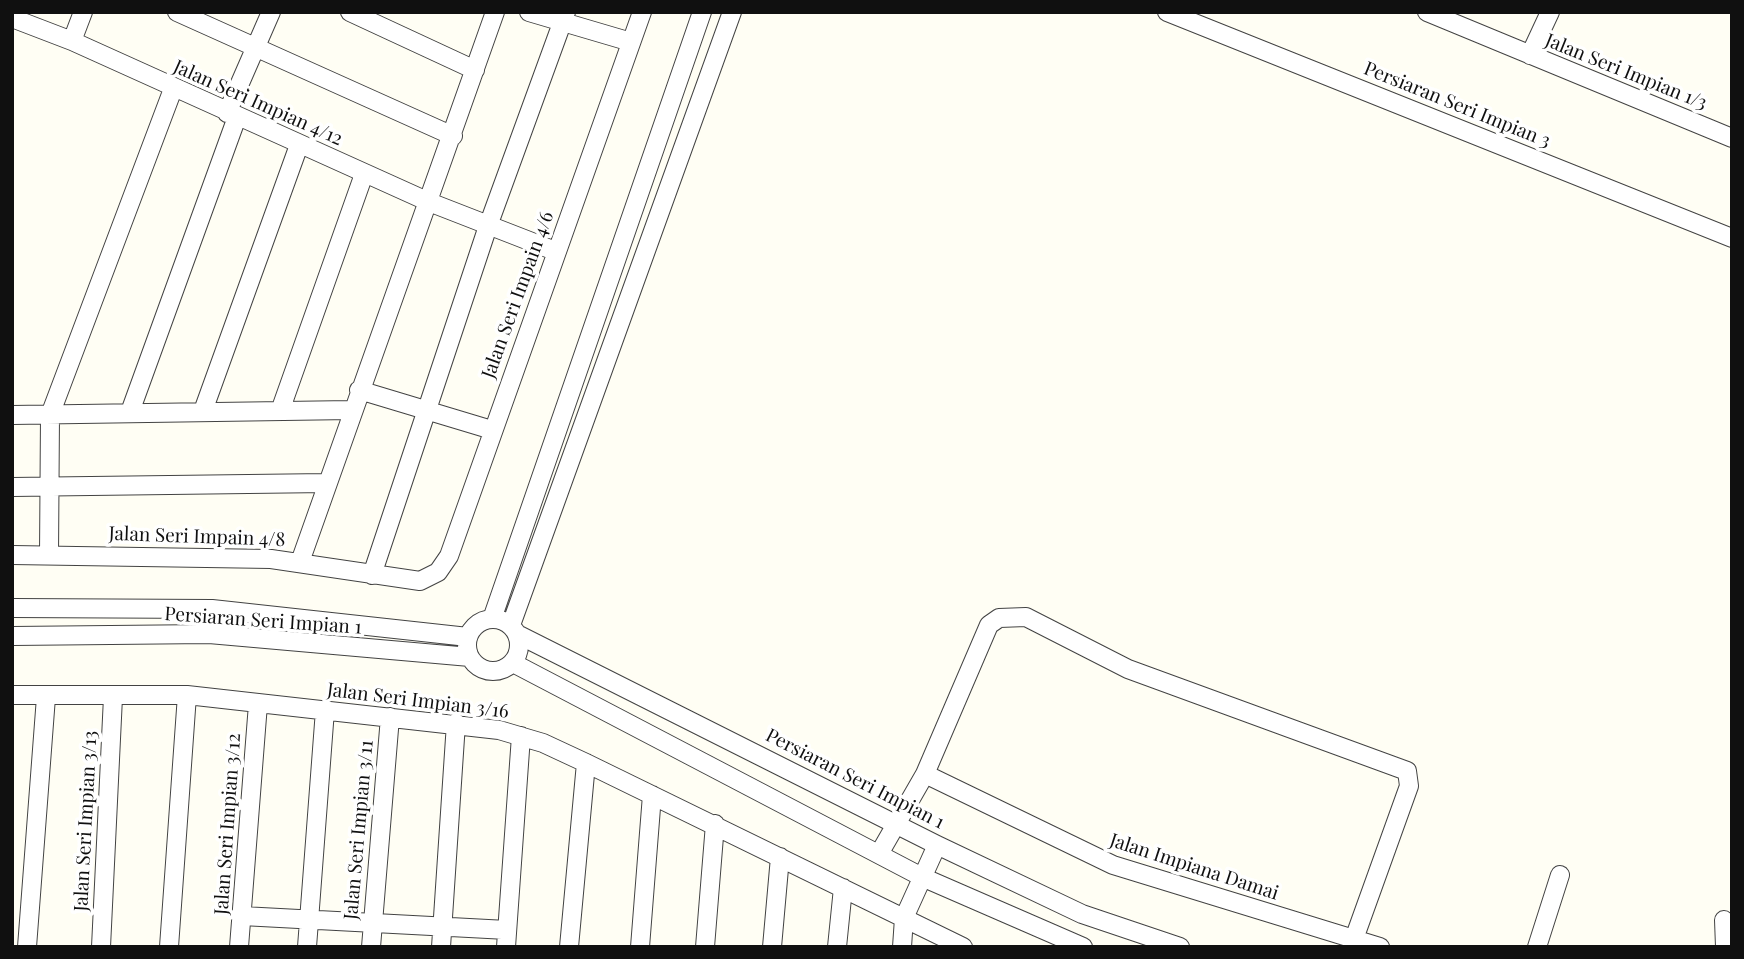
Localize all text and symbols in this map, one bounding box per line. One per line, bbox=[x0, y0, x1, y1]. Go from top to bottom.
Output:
street label: Jalan Seri Impian 1/3 bbox=[1542, 29, 1710, 115]
street label: Jalan Seri Impian 4/12 bbox=[170, 55, 346, 151]
street label: Persiaran Seri Impian 3 bbox=[1360, 57, 1554, 153]
street label: Jalan Seri Impain 4/6 bbox=[477, 208, 559, 382]
street label: Jalan Seri Impain 4/8 bbox=[108, 523, 286, 551]
street label: Persiaran Seri Impian 1 bbox=[164, 603, 362, 639]
street label: Jalan Seri Impian 3/16 bbox=[326, 679, 510, 723]
street label: Persiaran Seri Impian 1 bbox=[762, 724, 948, 834]
street label: Jalan Seri Impian 3/13 bbox=[70, 730, 102, 912]
street label: Jalan Seri Impian 3/12 bbox=[210, 732, 246, 916]
street label: Jalan Seri Impian 3/11 bbox=[340, 739, 378, 921]
street label: Jalan Impiana Damai bbox=[1107, 829, 1281, 905]

